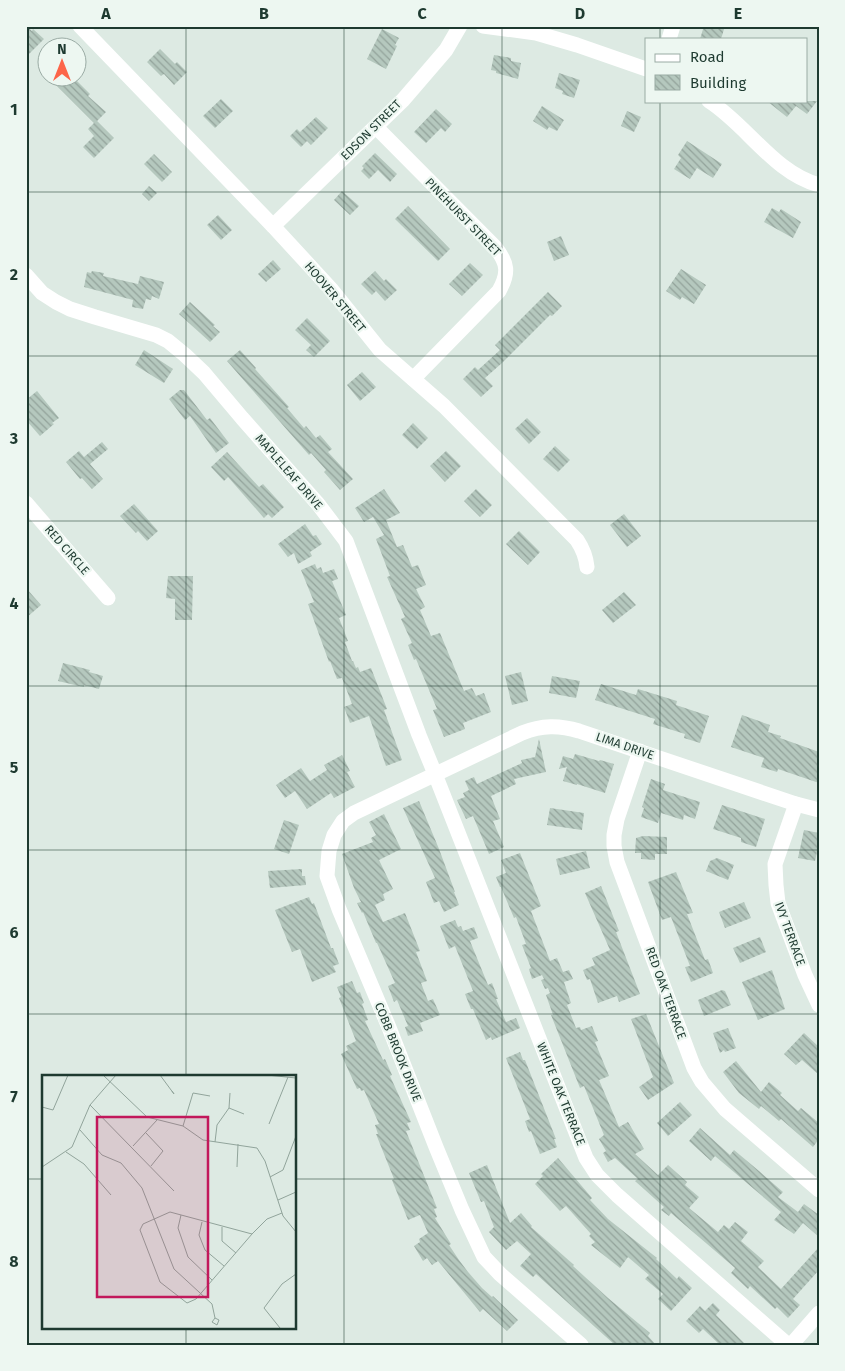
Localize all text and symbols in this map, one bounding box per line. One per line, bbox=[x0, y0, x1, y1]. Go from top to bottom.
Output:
text: A bbox=[100, 4, 111, 23]
text: B bbox=[259, 4, 269, 23]
text: C bbox=[417, 4, 427, 23]
text: D bbox=[575, 4, 585, 23]
text: E bbox=[734, 4, 742, 23]
north arrow bbox=[38, 38, 88, 88]
legend bbox=[645, 38, 808, 102]
text: N bbox=[57, 41, 67, 58]
text: Road bbox=[690, 48, 725, 66]
text: Building bbox=[690, 74, 746, 92]
street label: EDSON STREET bbox=[338, 97, 404, 163]
text: 1 bbox=[10, 100, 18, 119]
street label: PINEHURST STREET bbox=[422, 175, 504, 259]
street label: HOOVER STREET bbox=[302, 259, 369, 335]
text: 2 bbox=[10, 265, 18, 284]
text: 3 bbox=[9, 429, 18, 448]
street label: MAPLELEAF DRIVE bbox=[252, 431, 326, 513]
street label: RED CIRCLE bbox=[42, 522, 92, 578]
text: 4 bbox=[9, 594, 19, 613]
street label: LIMA DRIVE bbox=[594, 730, 656, 762]
text: 5 bbox=[10, 758, 19, 777]
street label: IVY TERRACE bbox=[772, 900, 808, 968]
text: 6 bbox=[9, 923, 19, 942]
street label: RED OAK TERRACE bbox=[643, 945, 689, 1041]
street label: COBB BROOK DRIVE bbox=[372, 1000, 424, 1104]
street label: WHITE OAK TERRACE bbox=[534, 1040, 588, 1148]
inset map bbox=[42, 1075, 296, 1328]
text: 7 bbox=[10, 1087, 18, 1106]
text: 8 bbox=[9, 1252, 19, 1271]

